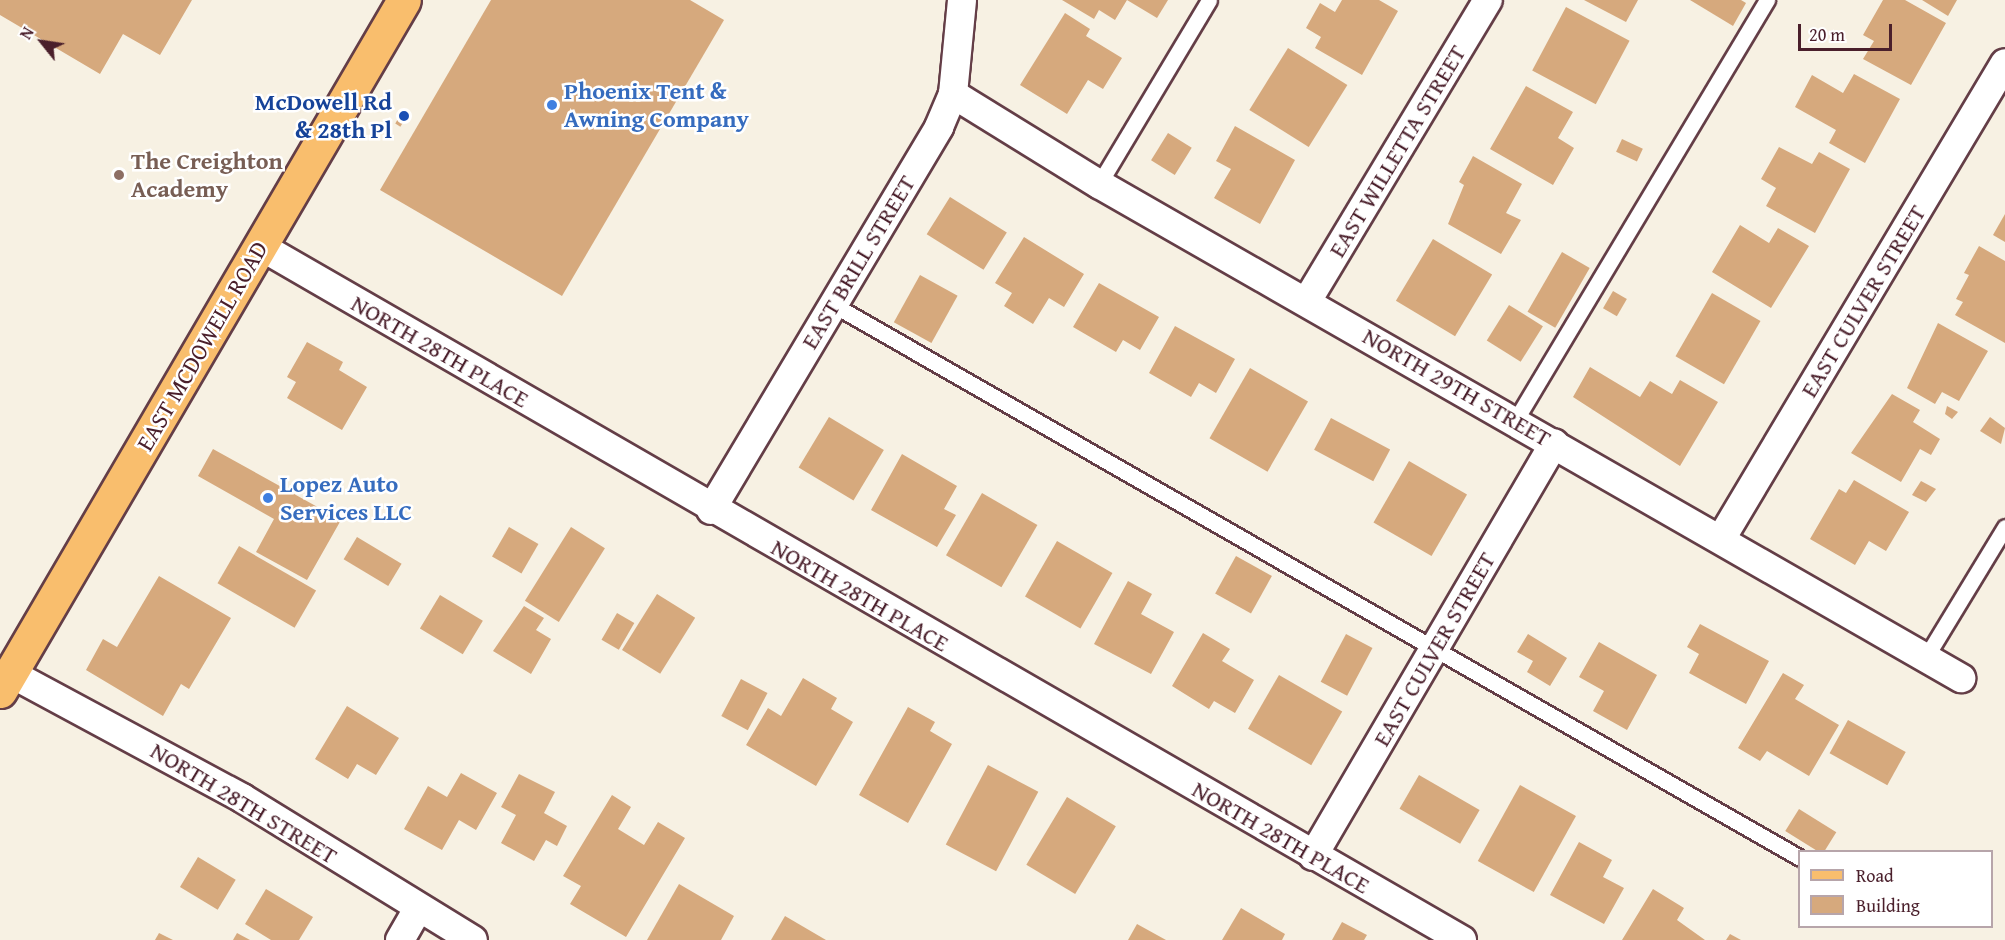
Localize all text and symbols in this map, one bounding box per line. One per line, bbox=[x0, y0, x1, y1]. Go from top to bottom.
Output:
north arrow bbox=[12, 12, 72, 72]
scale bar bbox=[1801, 12, 1896, 50]
text: 20 m bbox=[1809, 21, 1845, 48]
text: N bbox=[13, 22, 39, 44]
street label: EAST WILLETTA STREET bbox=[1322, 40, 1472, 262]
place label: Phoenix Tent & Awning Company bbox=[564, 77, 749, 133]
place label: McDowell Rd & 28th Pl bbox=[255, 88, 392, 144]
marker: Phoenix Tent & Awning Company bbox=[545, 98, 559, 112]
marker: McDowell Rd & 28th Pl bbox=[397, 109, 411, 123]
place label: The Creighton Academy bbox=[131, 147, 283, 203]
marker: The Creighton Academy bbox=[112, 168, 126, 182]
street label: EAST BRILL STREET bbox=[795, 170, 921, 354]
street label: EAST CULVER STREET bbox=[1794, 200, 1932, 402]
street label: EAST MCDOWELL ROAD bbox=[130, 236, 274, 456]
street label: NORTH 28TH PLACE bbox=[346, 289, 534, 413]
street label: NORTH 29TH STREET bbox=[1358, 321, 1556, 453]
place label: Lopez Auto Services LLC bbox=[280, 470, 412, 526]
marker: Lopez Auto Services LLC bbox=[261, 491, 275, 505]
street label: NORTH 28TH PLACE bbox=[766, 533, 954, 657]
street label: EAST CULVER STREET bbox=[1367, 547, 1501, 751]
street label: NORTH 28TH STREET bbox=[145, 736, 343, 870]
street label: NORTH 28TH PLACE bbox=[1187, 775, 1375, 899]
legend bbox=[1798, 850, 1993, 928]
text: Road bbox=[1856, 862, 1894, 889]
text: Building bbox=[1856, 892, 1920, 919]

